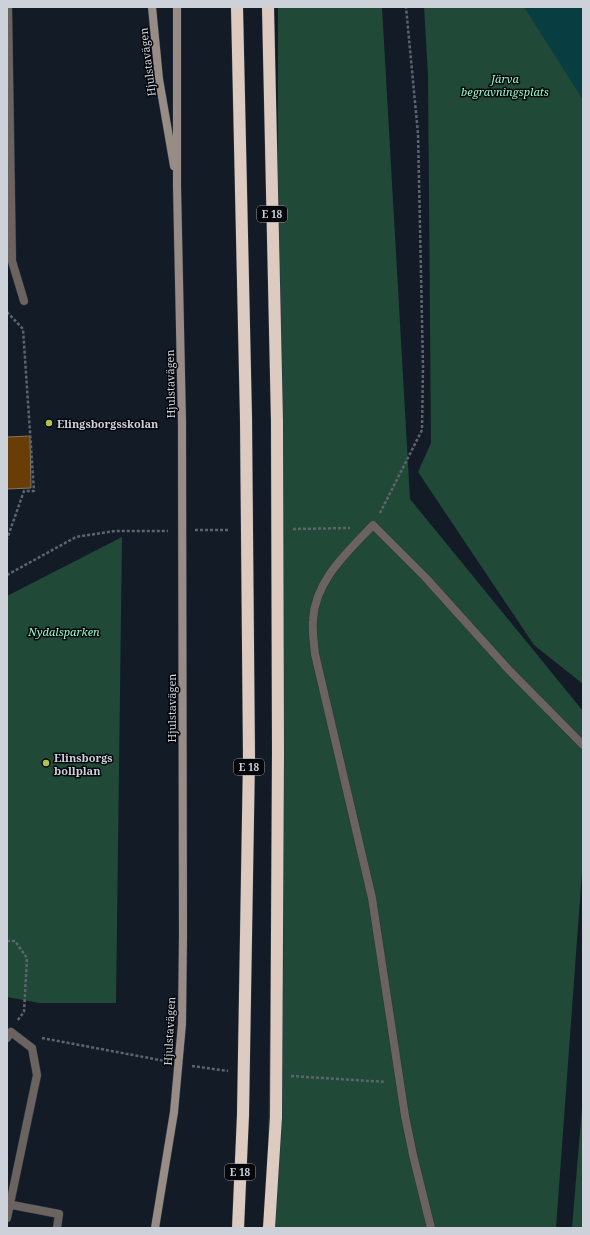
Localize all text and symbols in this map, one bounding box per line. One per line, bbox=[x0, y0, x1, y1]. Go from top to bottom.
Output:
street label: Hjulstavägen bbox=[135, 27, 159, 97]
park label: Järva begravningsplats bbox=[461, 71, 549, 99]
road number: E 18 bbox=[257, 206, 287, 222]
street label: Hjulstavägen bbox=[162, 349, 178, 419]
place label: Elingsborgsskolan bbox=[57, 416, 159, 431]
marker: Elingsborgsskolan bbox=[44, 418, 54, 428]
park label: Nydalsparken bbox=[27, 624, 100, 639]
street label: Hjulstavägen bbox=[164, 674, 179, 742]
place label: Elinsborgs bollplan bbox=[54, 750, 113, 778]
marker: Elinsborgs bollplan bbox=[41, 758, 51, 768]
road number: E 18 bbox=[234, 759, 264, 775]
street label: Hjulstavägen bbox=[160, 996, 178, 1066]
road number: E 18 bbox=[225, 1164, 255, 1180]

